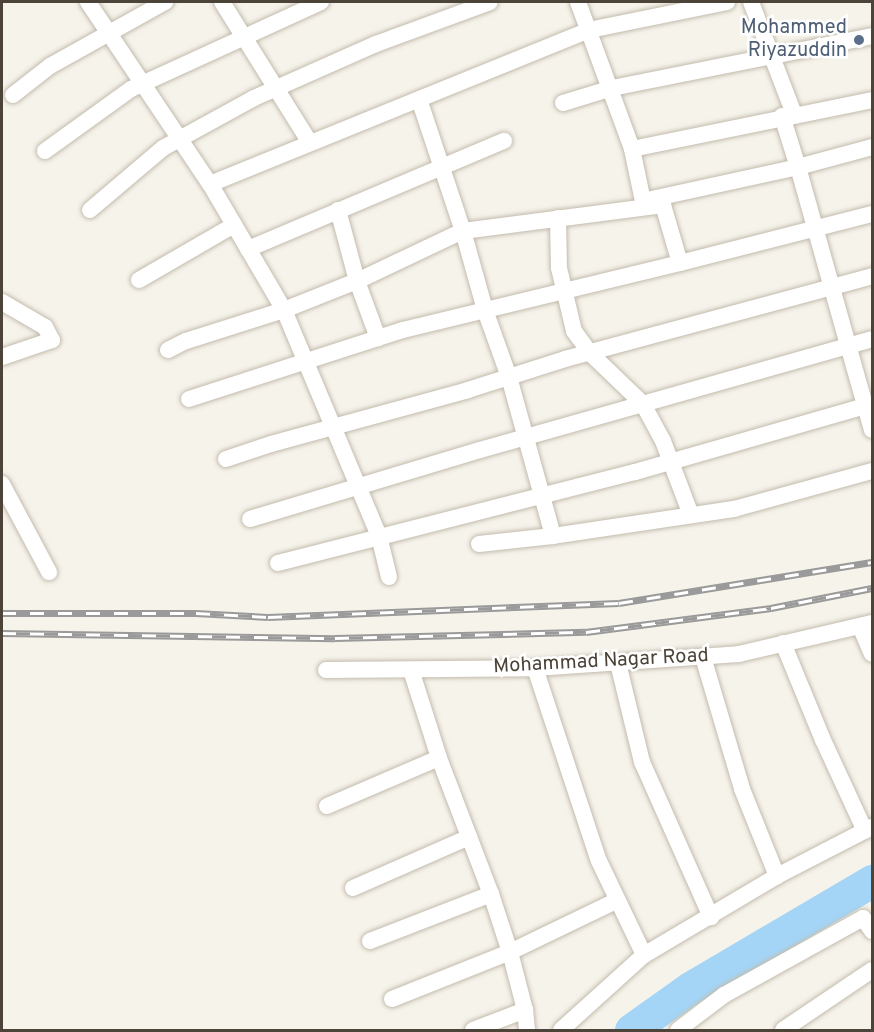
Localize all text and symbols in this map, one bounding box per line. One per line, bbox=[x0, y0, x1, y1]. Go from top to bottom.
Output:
place label: Mohammed Riyazuddin bbox=[741, 16, 847, 63]
marker: Mohammed Riyazuddin bbox=[852, 33, 866, 47]
street label: Mohammad Nagar Road bbox=[493, 644, 709, 680]

